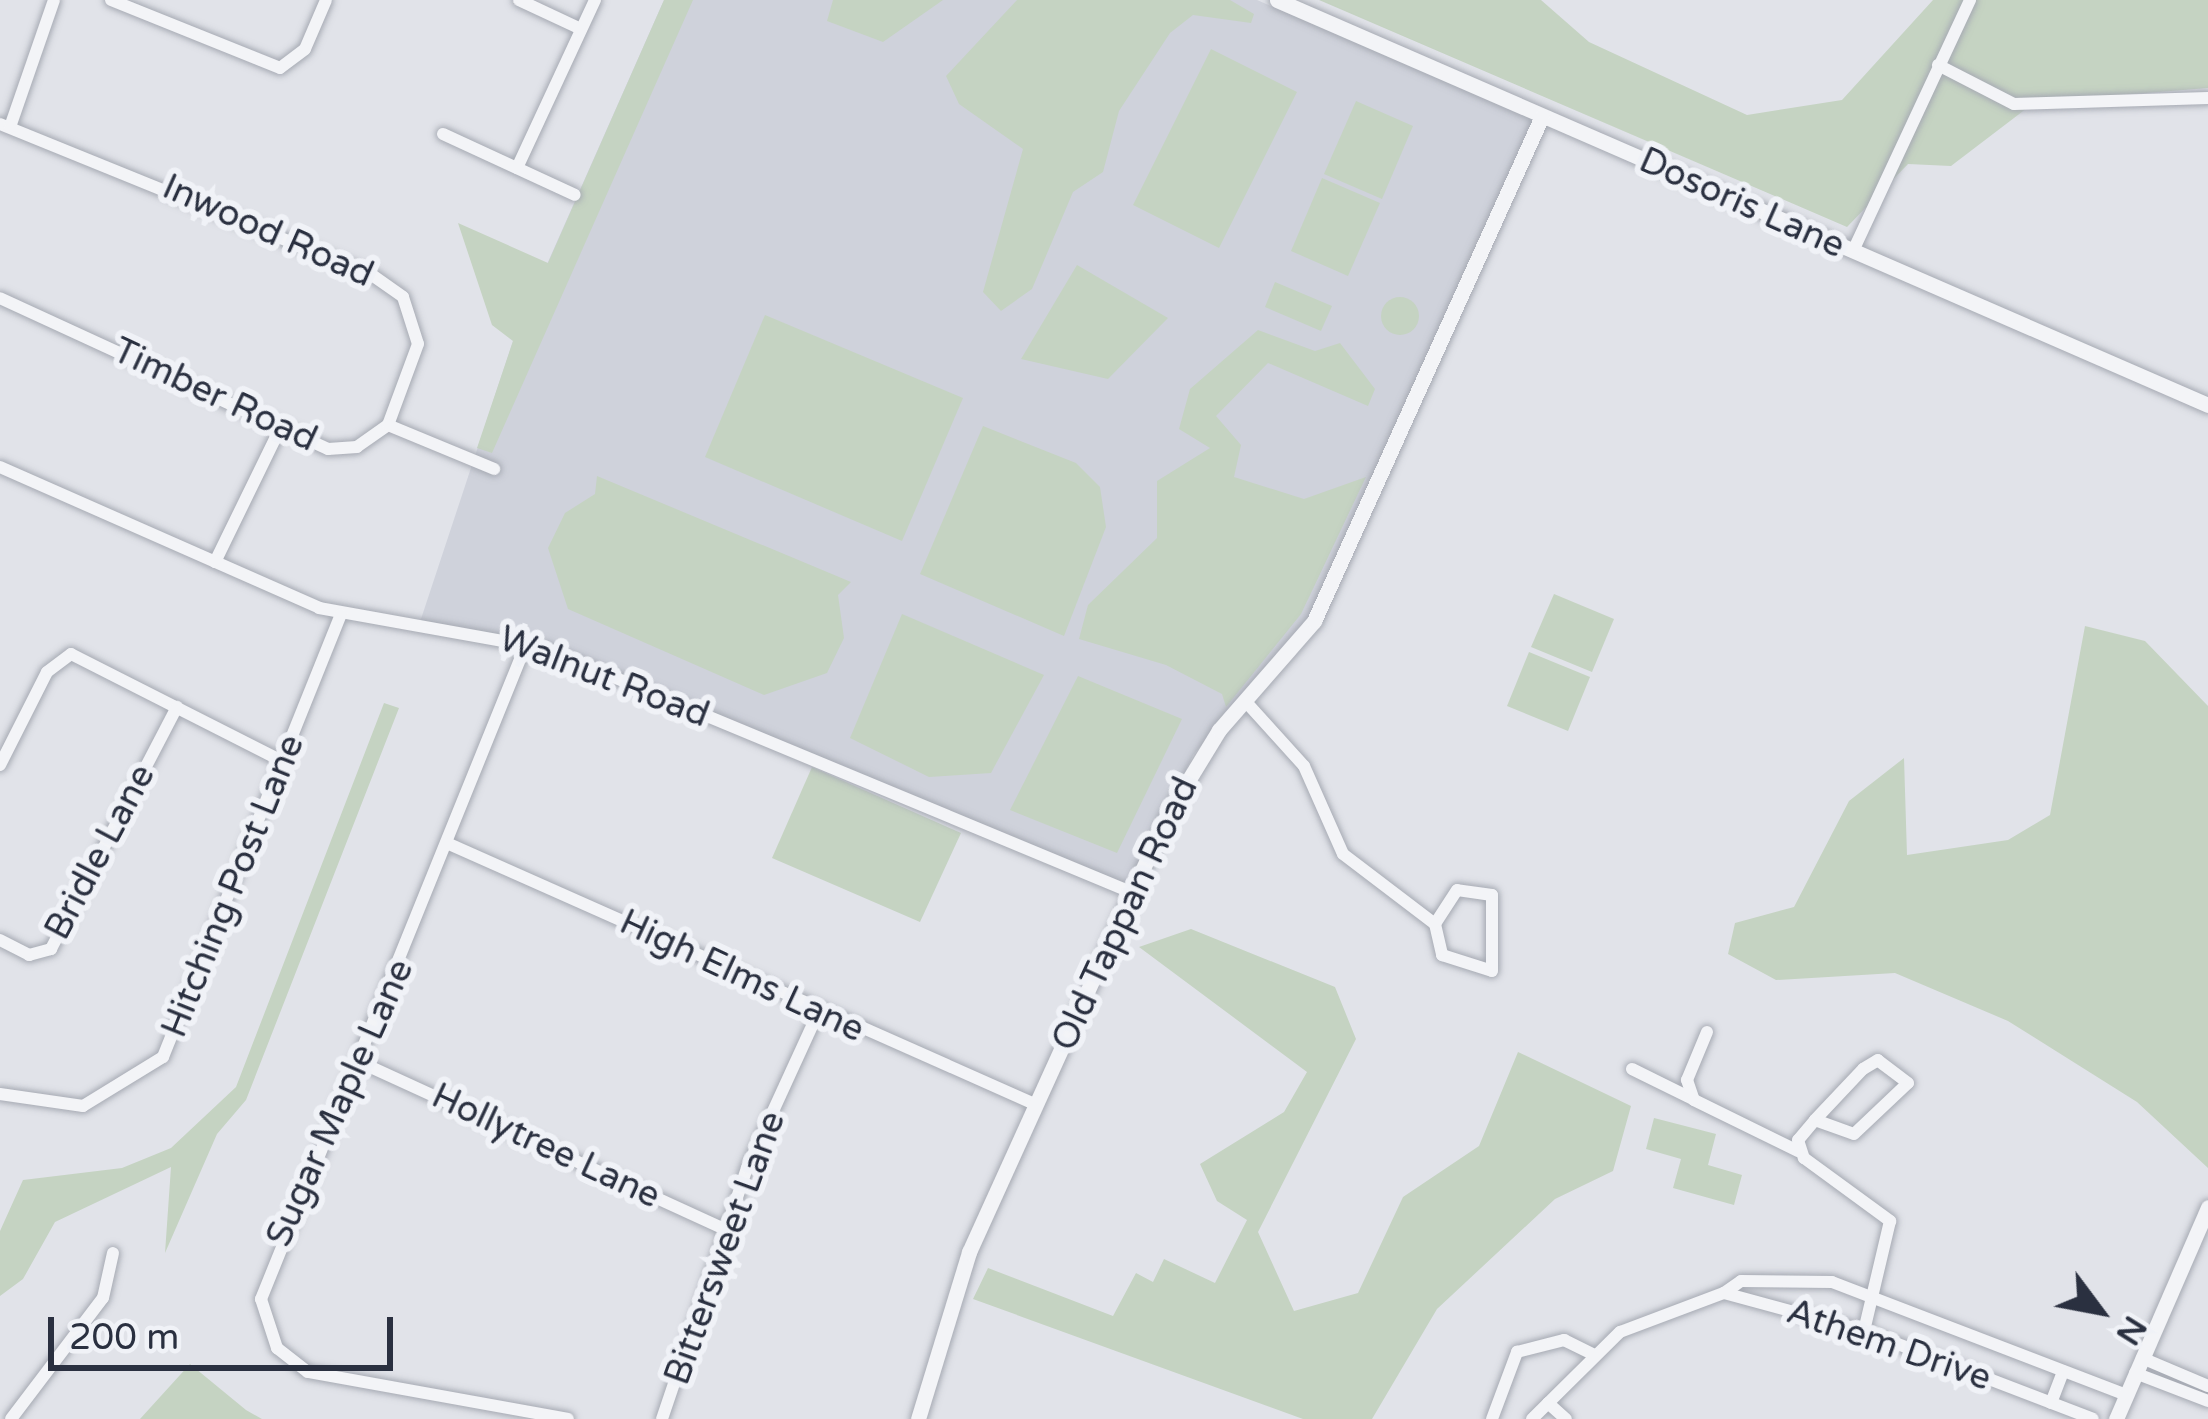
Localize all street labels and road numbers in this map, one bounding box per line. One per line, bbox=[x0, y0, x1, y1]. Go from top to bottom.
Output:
street label: Dosoris Lane bbox=[1633, 139, 1851, 267]
street label: Inwood Road bbox=[156, 165, 380, 297]
street label: Timber Road bbox=[106, 329, 324, 461]
street label: Walnut Road bbox=[493, 617, 715, 737]
street label: Hitching Post Lane bbox=[153, 728, 313, 1044]
street label: Bridle Lane bbox=[36, 757, 164, 947]
street label: Old Tappan Road bbox=[1043, 770, 1207, 1058]
street label: High Elms Lane bbox=[613, 900, 871, 1052]
street label: Sugar Maple Lane bbox=[257, 953, 423, 1253]
street label: Hollytree Lane bbox=[425, 1074, 667, 1218]
street label: Bittersweet Lane bbox=[656, 1105, 794, 1391]
street label: Athem Drive bbox=[1781, 1290, 1997, 1400]

